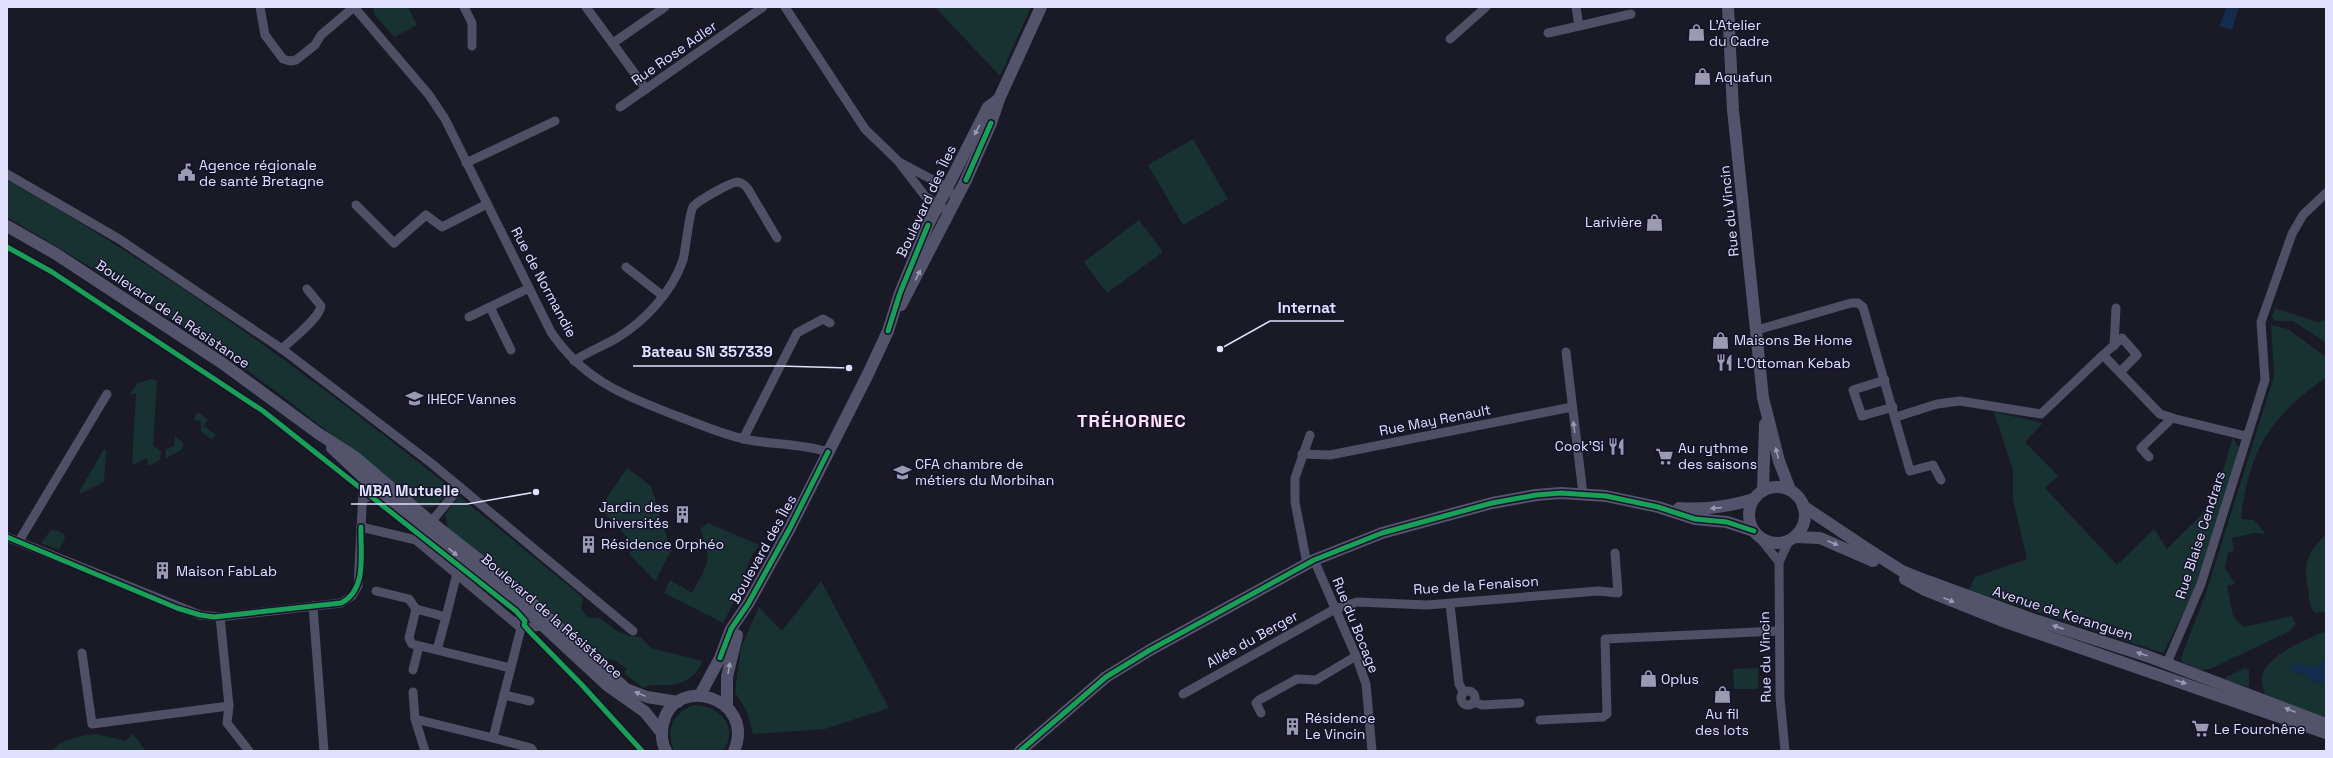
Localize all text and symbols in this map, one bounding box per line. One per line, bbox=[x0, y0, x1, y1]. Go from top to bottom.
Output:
place label: L'Atelier du Cadre bbox=[1709, 16, 1769, 50]
street label: Rue Rose Adler bbox=[628, 17, 720, 89]
shop icon: L'Atelier du Cadre bbox=[1686, 23, 1706, 43]
shop icon: Aquafun bbox=[1692, 67, 1712, 87]
place label: Aquafun bbox=[1715, 68, 1772, 86]
one-way arrow bbox=[974, 124, 980, 135]
street label: Boulevard des Îles bbox=[892, 142, 960, 260]
place label: Agence régionale de santé Bretagne bbox=[199, 156, 324, 190]
public building icon: Agence régionale de santé Bretagne bbox=[176, 163, 196, 183]
street label: Rue du Vincin bbox=[1715, 165, 1743, 257]
shop icon: Larivière bbox=[1645, 212, 1665, 232]
place label: Larivière bbox=[1585, 213, 1642, 231]
street label: Rue de Normandie bbox=[507, 224, 581, 340]
street label: Boulevard de la Résistance bbox=[93, 256, 253, 372]
one-way arrow bbox=[915, 270, 921, 281]
callout: Internat bbox=[1270, 294, 1344, 321]
text: Internat bbox=[1278, 298, 1336, 317]
shop icon: Maisons Be Home bbox=[1711, 330, 1731, 350]
place label: Maisons Be Home bbox=[1734, 331, 1852, 349]
callout: Bateau SN 357339 bbox=[633, 339, 780, 366]
text: Bateau SN 357339 bbox=[641, 342, 773, 361]
restaurant icon: L'Ottoman Kebab bbox=[1714, 353, 1734, 373]
place label: L'Ottoman Kebab bbox=[1737, 354, 1850, 372]
school or university icon: IHECF Vannes bbox=[404, 389, 424, 409]
place label: IHECF Vannes bbox=[427, 390, 517, 408]
street label: Rue May Renault bbox=[1378, 400, 1492, 440]
district label: TRÉHORNEC bbox=[1077, 409, 1187, 432]
one-way arrow bbox=[1571, 421, 1578, 433]
restaurant icon: Cook'Si bbox=[1607, 436, 1627, 456]
place label: Cook'Si bbox=[1555, 437, 1604, 455]
place label: Au rythme des saisons bbox=[1678, 439, 1757, 473]
supermarket icon: Au rythme des saisons bbox=[1655, 446, 1675, 466]
one-way arrow bbox=[1774, 447, 1780, 459]
place label: CFA chambre de métiers du Morbihan bbox=[915, 455, 1054, 489]
school or university icon: CFA chambre de métiers du Morbihan bbox=[892, 462, 912, 482]
street label: Rue Blaise Cendrars bbox=[2171, 469, 2229, 601]
callout: MBA Mutuelle bbox=[351, 477, 467, 504]
text: MBA Mutuelle bbox=[359, 481, 459, 500]
street label: Boulevard des Îles bbox=[726, 491, 800, 607]
place label: Jardin des Universités bbox=[594, 498, 669, 532]
building icon: Jardin des Universités bbox=[672, 505, 692, 525]
one-way arrow bbox=[1710, 505, 1722, 512]
building icon: Résidence Orphéo bbox=[578, 534, 598, 554]
place label: Résidence Orphéo bbox=[601, 535, 724, 553]
one-way arrow bbox=[1827, 540, 1838, 546]
one-way arrow bbox=[448, 547, 459, 556]
street label: Boulevard de la Résistance bbox=[478, 550, 626, 682]
building icon: Maison FabLab bbox=[153, 561, 173, 581]
place label: Maison FabLab bbox=[176, 562, 277, 580]
street label: Rue de la Fenaison bbox=[1413, 572, 1539, 598]
street label: Rue du Bocage bbox=[1329, 574, 1383, 676]
street label: Avenue de Keranguen bbox=[1991, 582, 2135, 644]
one-way arrow bbox=[1944, 597, 1955, 603]
street label: Allée du Berger bbox=[1203, 606, 1301, 672]
street label: Rue du Vincin bbox=[1755, 611, 1775, 703]
one-way arrow bbox=[2051, 624, 2063, 630]
one-way arrow bbox=[2136, 651, 2148, 657]
one-way arrow bbox=[726, 662, 732, 674]
shop icon: Oplus bbox=[1638, 669, 1658, 689]
place label: Oplus bbox=[1661, 670, 1699, 688]
one-way arrow bbox=[2175, 679, 2187, 685]
shop icon: Au fil des lots bbox=[1712, 684, 1732, 704]
one-way arrow bbox=[633, 691, 645, 697]
place label: Au fil des lots bbox=[1695, 705, 1749, 739]
one-way arrow bbox=[2284, 707, 2295, 713]
place label: Résidence Le Vincin bbox=[1305, 709, 1375, 743]
building icon: Résidence Le Vincin bbox=[1282, 716, 1302, 736]
supermarket icon: Le Fourchêne bbox=[2191, 719, 2211, 739]
place label: Le Fourchêne bbox=[2214, 720, 2305, 738]

